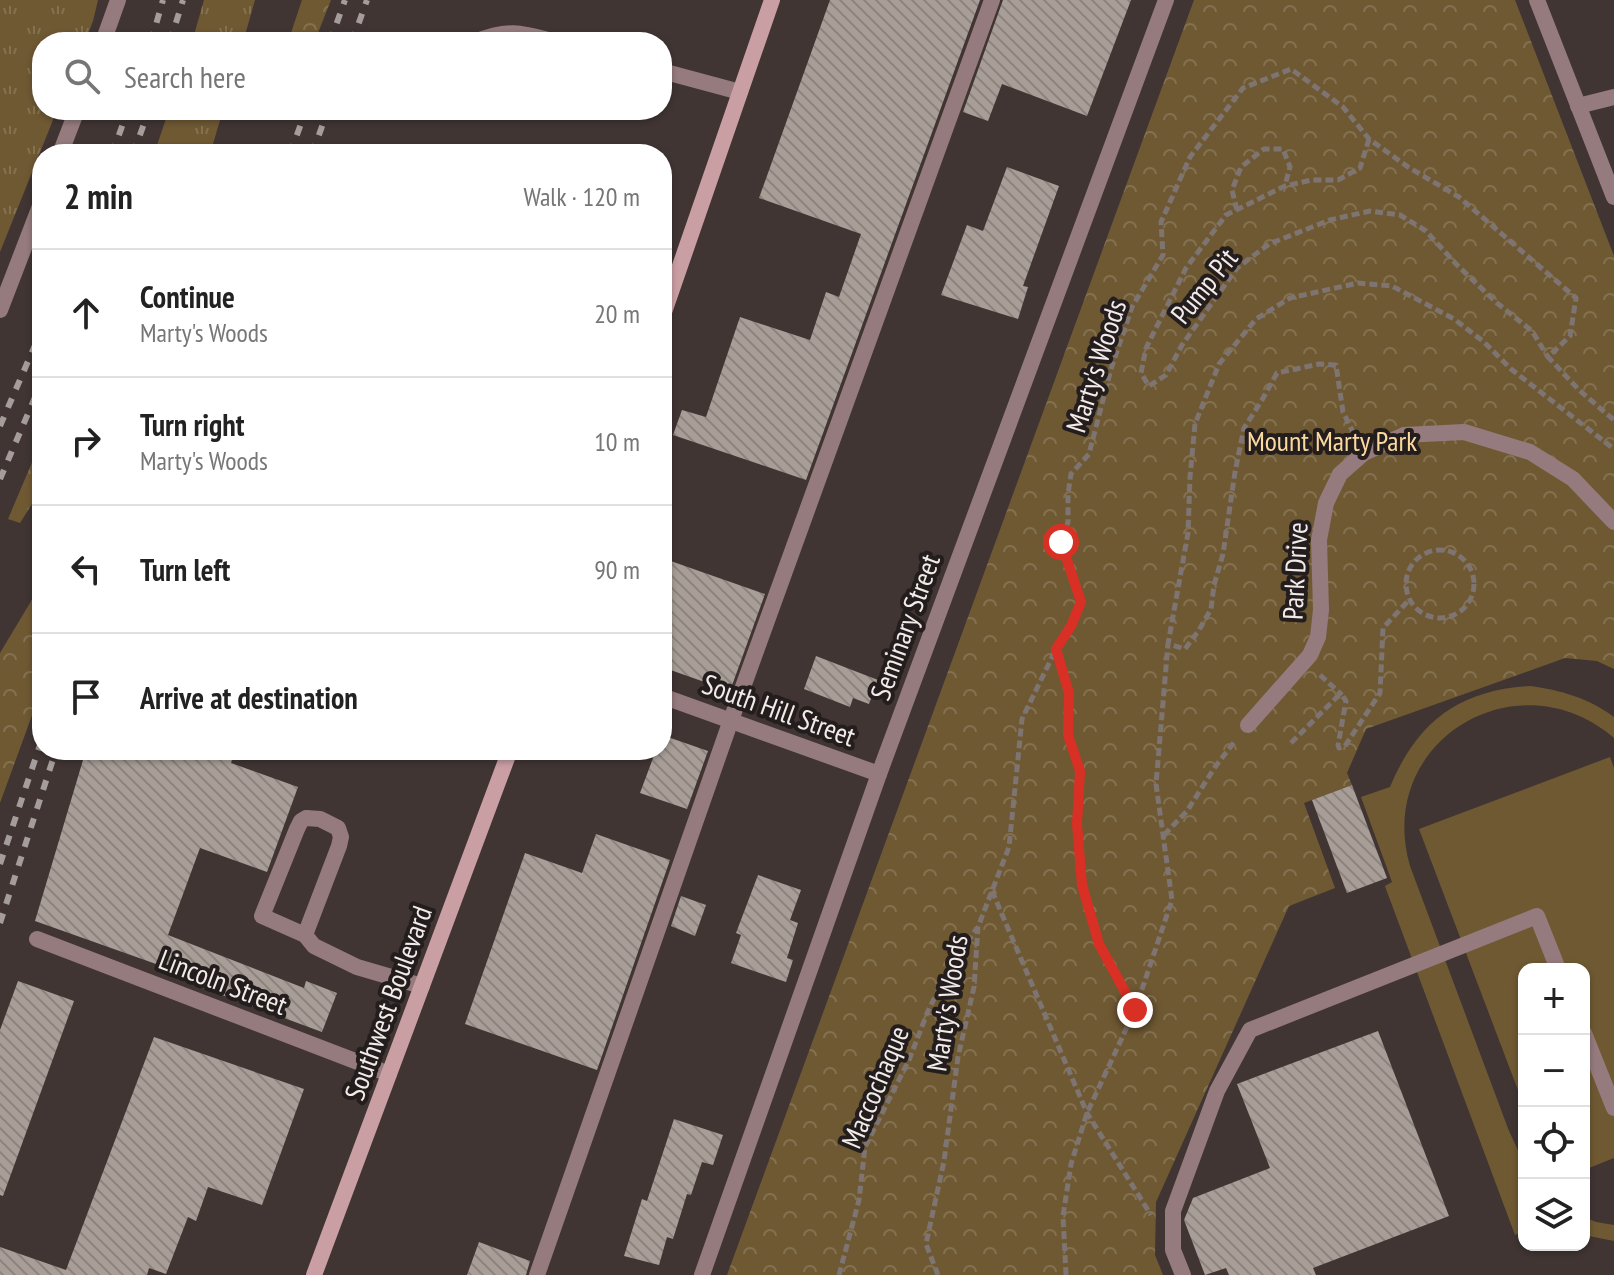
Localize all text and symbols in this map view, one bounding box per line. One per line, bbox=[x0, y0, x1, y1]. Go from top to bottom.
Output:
search box bbox=[32, 32, 672, 120]
icon: search bbox=[60, 54, 104, 98]
text: Search here bbox=[124, 57, 246, 96]
text: 2 min bbox=[64, 174, 133, 218]
text: Walk · 120 m bbox=[523, 180, 640, 213]
street label: Pump Pit bbox=[1162, 240, 1245, 331]
text: Continue bbox=[140, 277, 235, 316]
icon: ahead bbox=[64, 291, 108, 335]
street label: Marty's Woods bbox=[1057, 295, 1134, 437]
text: 20 m bbox=[594, 297, 640, 330]
text: Marty's Woods bbox=[140, 316, 268, 349]
text: Turn right bbox=[140, 405, 244, 444]
icon: right bbox=[64, 419, 108, 463]
park label: Mount Marty Park bbox=[1247, 422, 1417, 459]
text: 10 m bbox=[594, 425, 640, 458]
text: Marty's Woods bbox=[140, 444, 268, 477]
street label: Park Drive bbox=[1273, 521, 1316, 621]
route start bbox=[1043, 524, 1079, 560]
icon: left bbox=[64, 547, 108, 591]
street label: Seminary Street bbox=[861, 549, 948, 705]
text: Turn left bbox=[140, 550, 230, 589]
text: 90 m bbox=[594, 553, 640, 586]
street label: South Hill Street bbox=[698, 665, 861, 754]
icon: arrive bbox=[64, 675, 108, 719]
text: Arrive at destination bbox=[140, 678, 358, 717]
street label: Southwest Boulevard bbox=[335, 901, 440, 1105]
street label: Marty's Woods bbox=[917, 932, 976, 1074]
street label: Lincoln Street bbox=[154, 940, 293, 1023]
map controls bbox=[1518, 963, 1590, 1251]
button: + bbox=[1518, 963, 1590, 1035]
route end bbox=[1117, 992, 1153, 1028]
street label: Maccochaque bbox=[832, 1020, 917, 1154]
button: − bbox=[1518, 1035, 1590, 1107]
button: locate bbox=[1518, 1107, 1590, 1179]
button: layers bbox=[1518, 1179, 1590, 1251]

